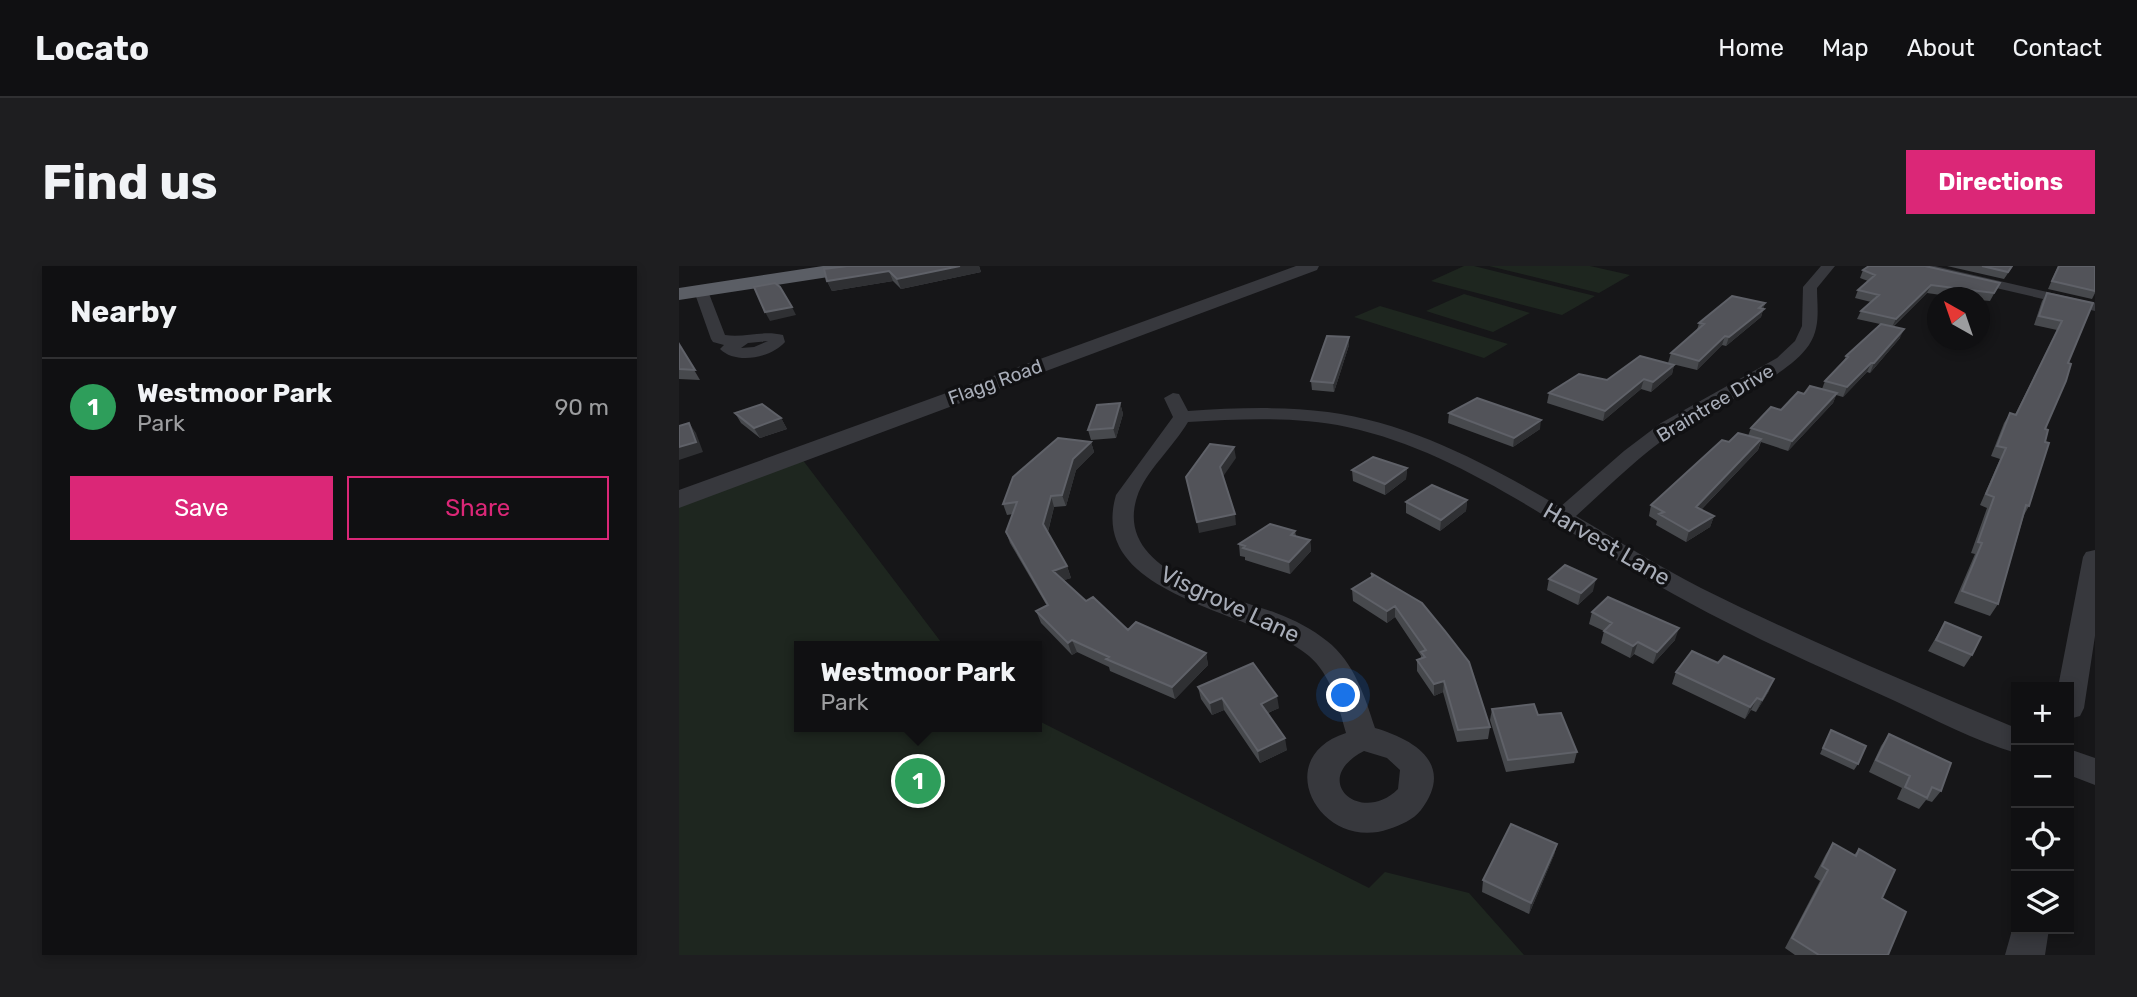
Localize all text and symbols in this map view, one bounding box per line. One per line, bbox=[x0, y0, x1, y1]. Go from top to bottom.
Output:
text: Locato bbox=[35, 29, 149, 68]
text: Home bbox=[1718, 34, 1784, 62]
text: Map bbox=[1822, 34, 1869, 62]
text: About bbox=[1907, 34, 1975, 62]
text: Contact bbox=[2013, 34, 2102, 62]
button: Directions bbox=[1906, 150, 2095, 214]
text: Find us bbox=[42, 153, 218, 211]
north arrow bbox=[1927, 287, 1990, 350]
text: Nearby bbox=[70, 294, 177, 330]
street label: Flagg Road bbox=[945, 354, 1045, 410]
street label: Braintree Drive bbox=[1652, 359, 1778, 447]
text: Westmoor Park bbox=[137, 378, 332, 409]
text: 1 bbox=[87, 393, 99, 421]
text: 90 m bbox=[555, 393, 609, 421]
text: Park bbox=[137, 409, 185, 437]
button: Save bbox=[70, 476, 333, 540]
button: Share bbox=[347, 476, 609, 540]
street label: Harvest Lane bbox=[1539, 496, 1675, 592]
street label: Visgrove Lane bbox=[1156, 559, 1304, 649]
popup bbox=[794, 641, 1042, 732]
text: Westmoor Park bbox=[820, 657, 1016, 688]
your location bbox=[1326, 678, 1360, 712]
map controls bbox=[2011, 682, 2074, 934]
button: + bbox=[2011, 682, 2074, 745]
text: Park bbox=[820, 688, 868, 716]
button: − bbox=[2011, 745, 2074, 808]
pin: 1 bbox=[895, 755, 941, 807]
button: locate bbox=[2011, 808, 2074, 871]
button: layers bbox=[2011, 871, 2074, 934]

